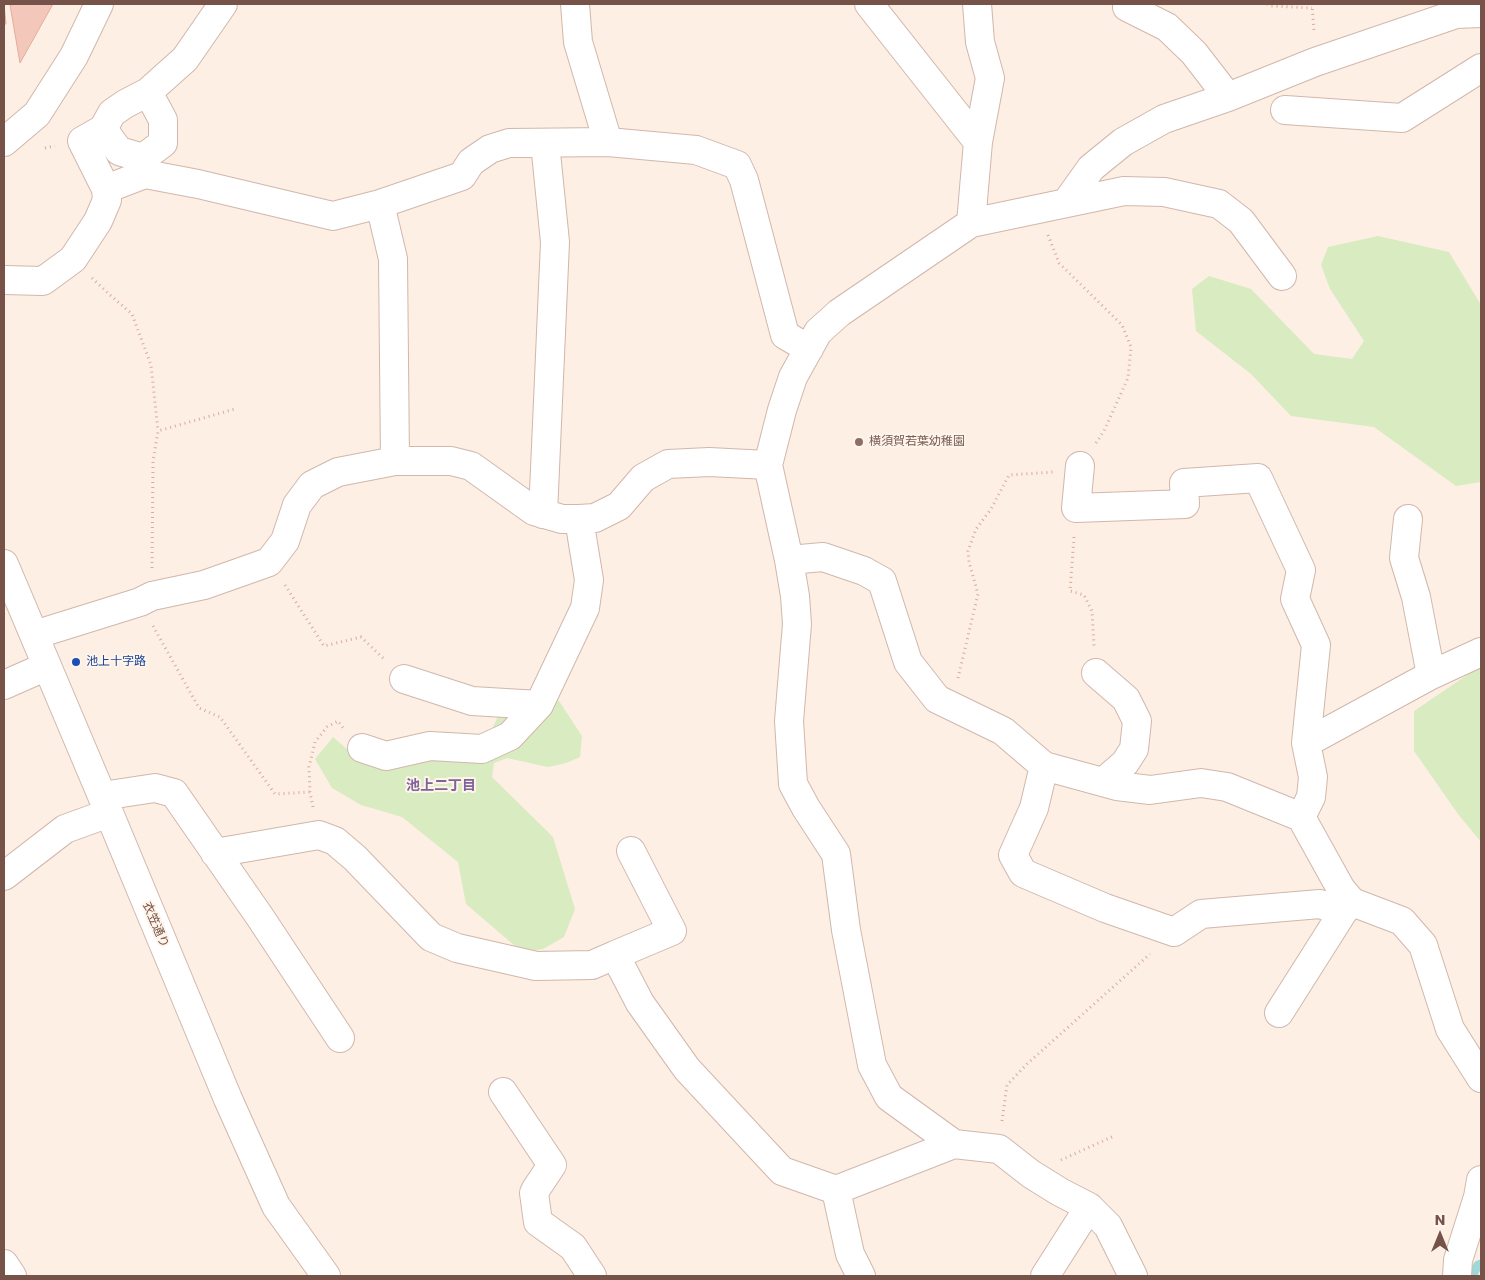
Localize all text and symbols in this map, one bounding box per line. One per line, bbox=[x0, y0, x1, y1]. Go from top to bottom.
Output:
place label: 横須賀若葉幼稚園 bbox=[869, 435, 965, 449]
marker: 横須賀若葉幼稚園 bbox=[853, 436, 865, 448]
place label: 池上十字路 bbox=[86, 655, 146, 669]
marker: 池上十字路 bbox=[70, 656, 82, 668]
district label: 池上二丁目 bbox=[406, 778, 476, 794]
street label: 衣笠通り bbox=[139, 900, 171, 950]
north arrow bbox=[1415, 1210, 1465, 1260]
text: N bbox=[1435, 1210, 1445, 1230]

